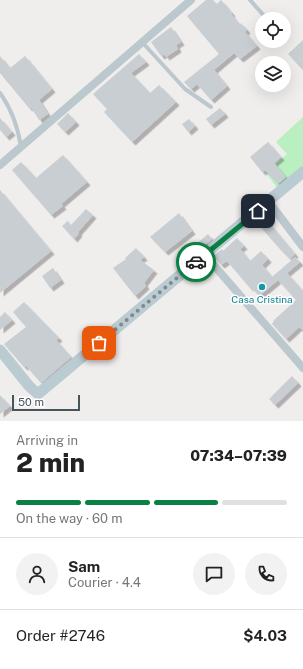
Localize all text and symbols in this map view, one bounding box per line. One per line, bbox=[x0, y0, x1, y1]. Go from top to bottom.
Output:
map controls bbox=[255, 12, 291, 92]
button: locate bbox=[255, 12, 291, 48]
button: layers bbox=[255, 56, 291, 92]
pin bbox=[241, 194, 275, 228]
icon: home bbox=[247, 200, 269, 222]
courier bbox=[176, 242, 216, 282]
icon: car bbox=[185, 251, 207, 273]
marker: Casa Cristina bbox=[257, 282, 267, 292]
place label: Casa Cristina bbox=[231, 293, 293, 305]
pin bbox=[82, 326, 116, 360]
icon: bag bbox=[88, 332, 110, 354]
scale bar bbox=[12, 393, 80, 412]
text: 50 m bbox=[18, 396, 44, 408]
text: Arriving in bbox=[16, 433, 78, 448]
text: 2 min bbox=[16, 447, 85, 478]
text: 07:34–07:39 bbox=[190, 447, 287, 464]
text: On the way · 60 m bbox=[16, 511, 122, 526]
button: person bbox=[16, 553, 58, 595]
button: chat bbox=[193, 553, 235, 595]
button: phone bbox=[245, 553, 287, 595]
text: Sam bbox=[68, 558, 100, 575]
text: Courier · 4.4 bbox=[68, 575, 141, 590]
text: Order #2746 bbox=[16, 627, 105, 644]
text: $4.03 bbox=[243, 627, 287, 644]

